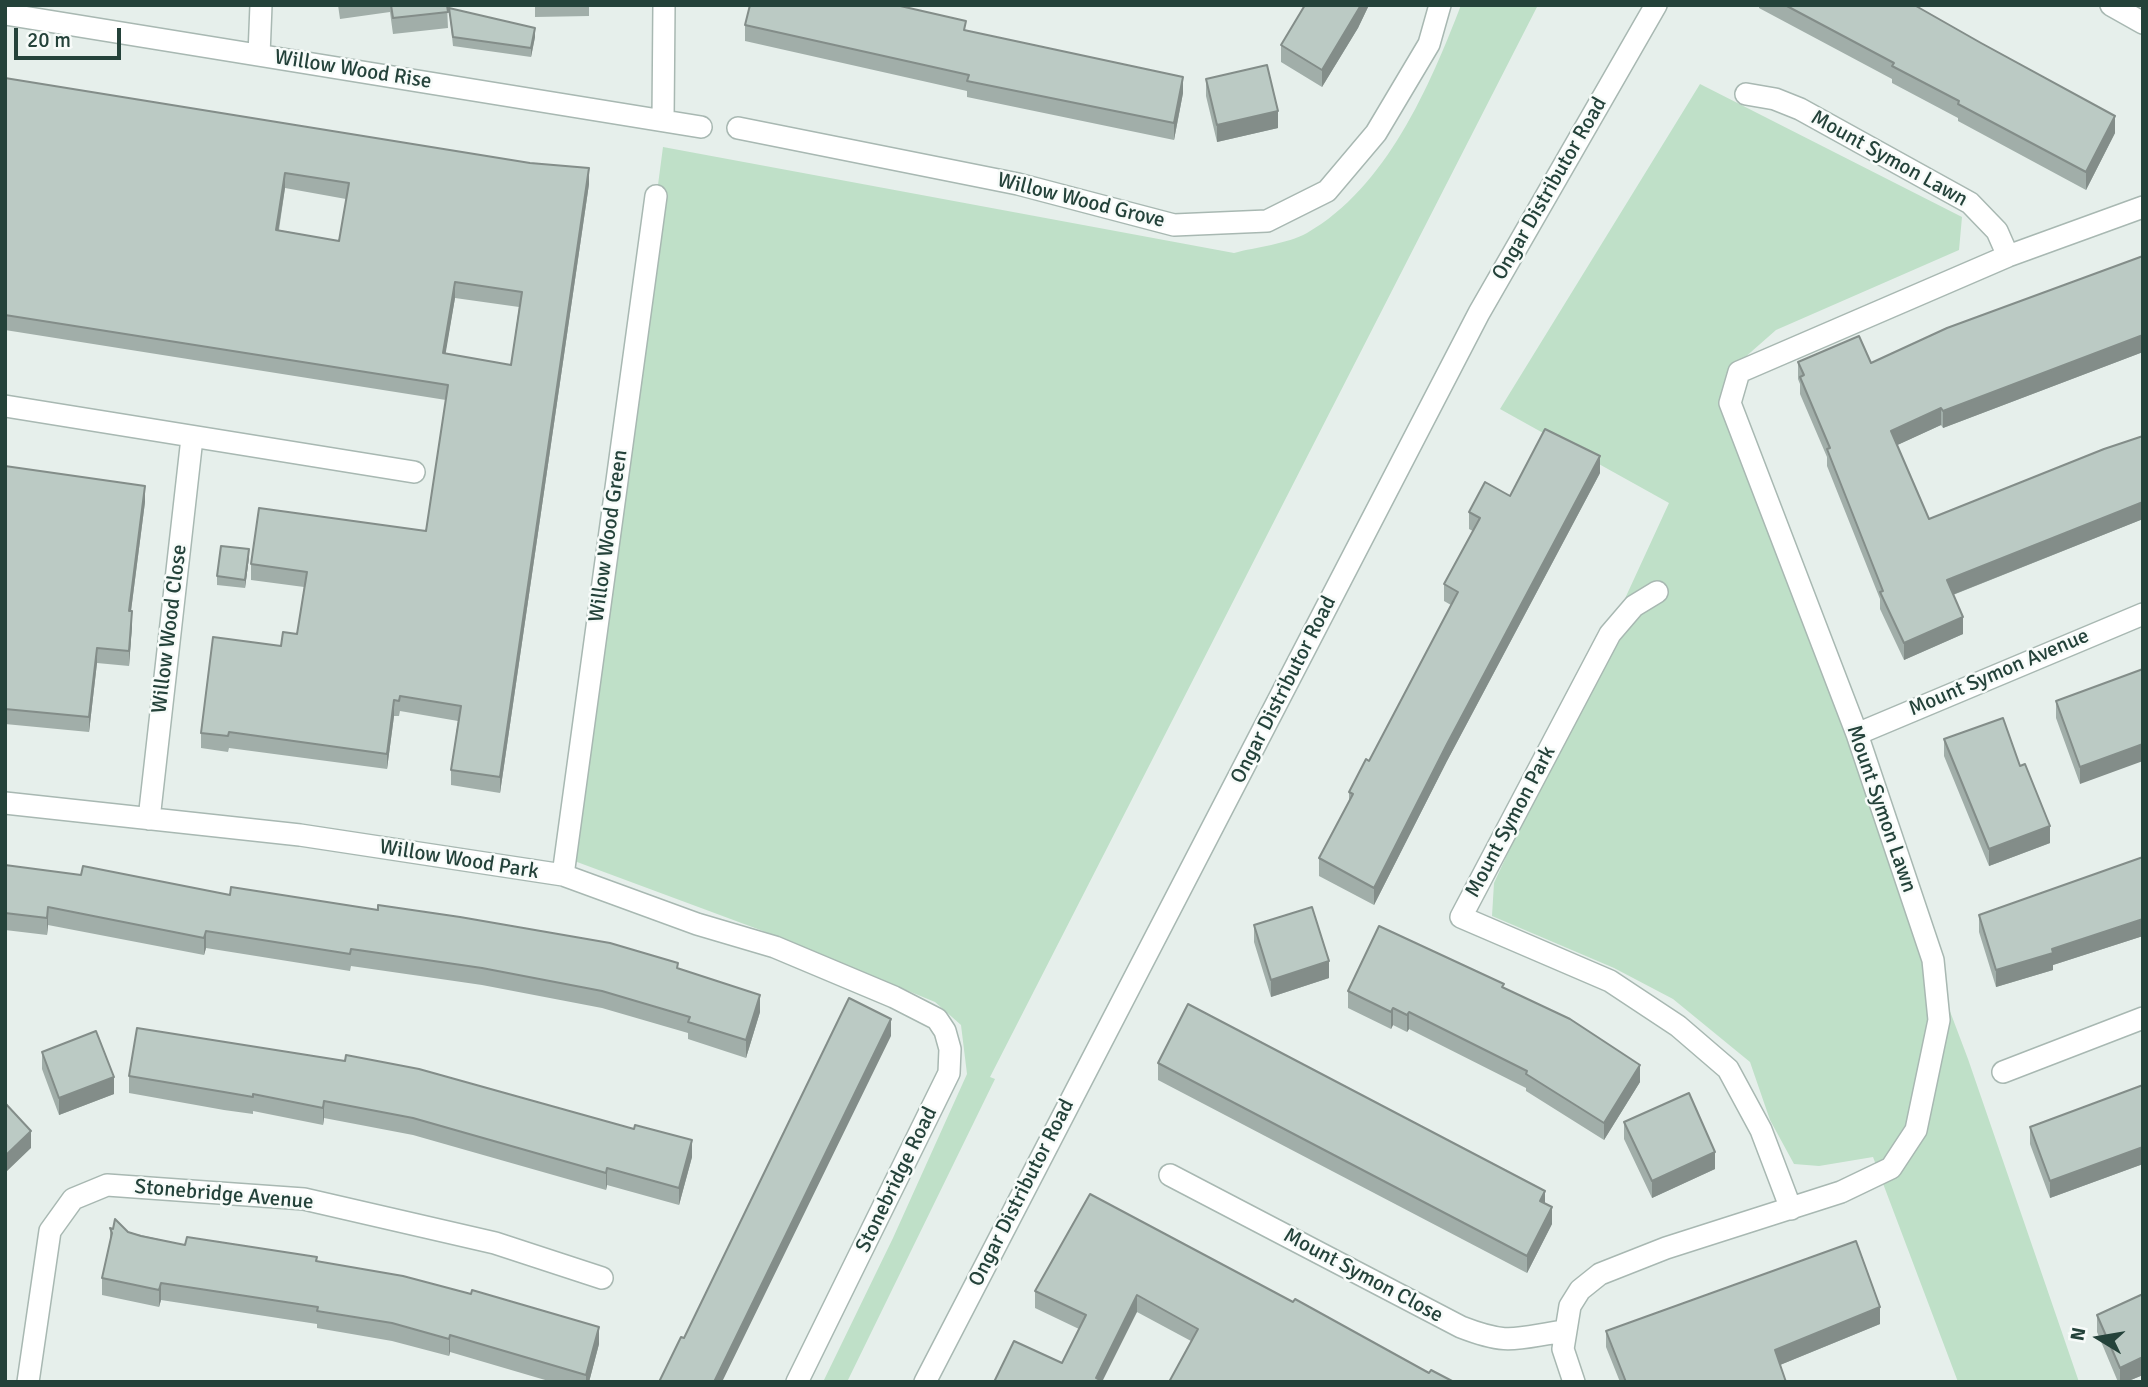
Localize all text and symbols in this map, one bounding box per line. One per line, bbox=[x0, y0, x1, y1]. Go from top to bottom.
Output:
scale bar bbox=[18, 14, 124, 58]
text: 20 m bbox=[27, 27, 71, 53]
street label: Willow Wood Rise bbox=[273, 45, 433, 95]
street label: Ongar Distributor Road bbox=[1487, 93, 1613, 285]
street label: Mount Symon Lawn bbox=[1806, 105, 1972, 213]
street label: Willow Wood Grove bbox=[995, 168, 1167, 234]
street label: Willow Wood Green bbox=[584, 448, 634, 624]
street label: Willow Wood Close bbox=[147, 543, 193, 715]
street label: Ongar Distributor Road bbox=[1226, 592, 1342, 788]
street label: Mount Symon Avenue bbox=[1905, 624, 2093, 722]
street label: Mount Symon Lawn bbox=[1841, 722, 1921, 896]
street label: Mount Symon Park bbox=[1460, 742, 1562, 902]
street label: Willow Wood Park bbox=[378, 835, 540, 885]
street label: Ongar Distributor Road bbox=[964, 1095, 1080, 1291]
street label: Stonebridge Road bbox=[851, 1103, 943, 1257]
street label: Stonebridge Avenue bbox=[133, 1175, 315, 1215]
street label: Mount Symon Close bbox=[1279, 1223, 1447, 1329]
north arrow bbox=[2064, 1303, 2134, 1373]
text: N bbox=[2065, 1325, 2091, 1343]

